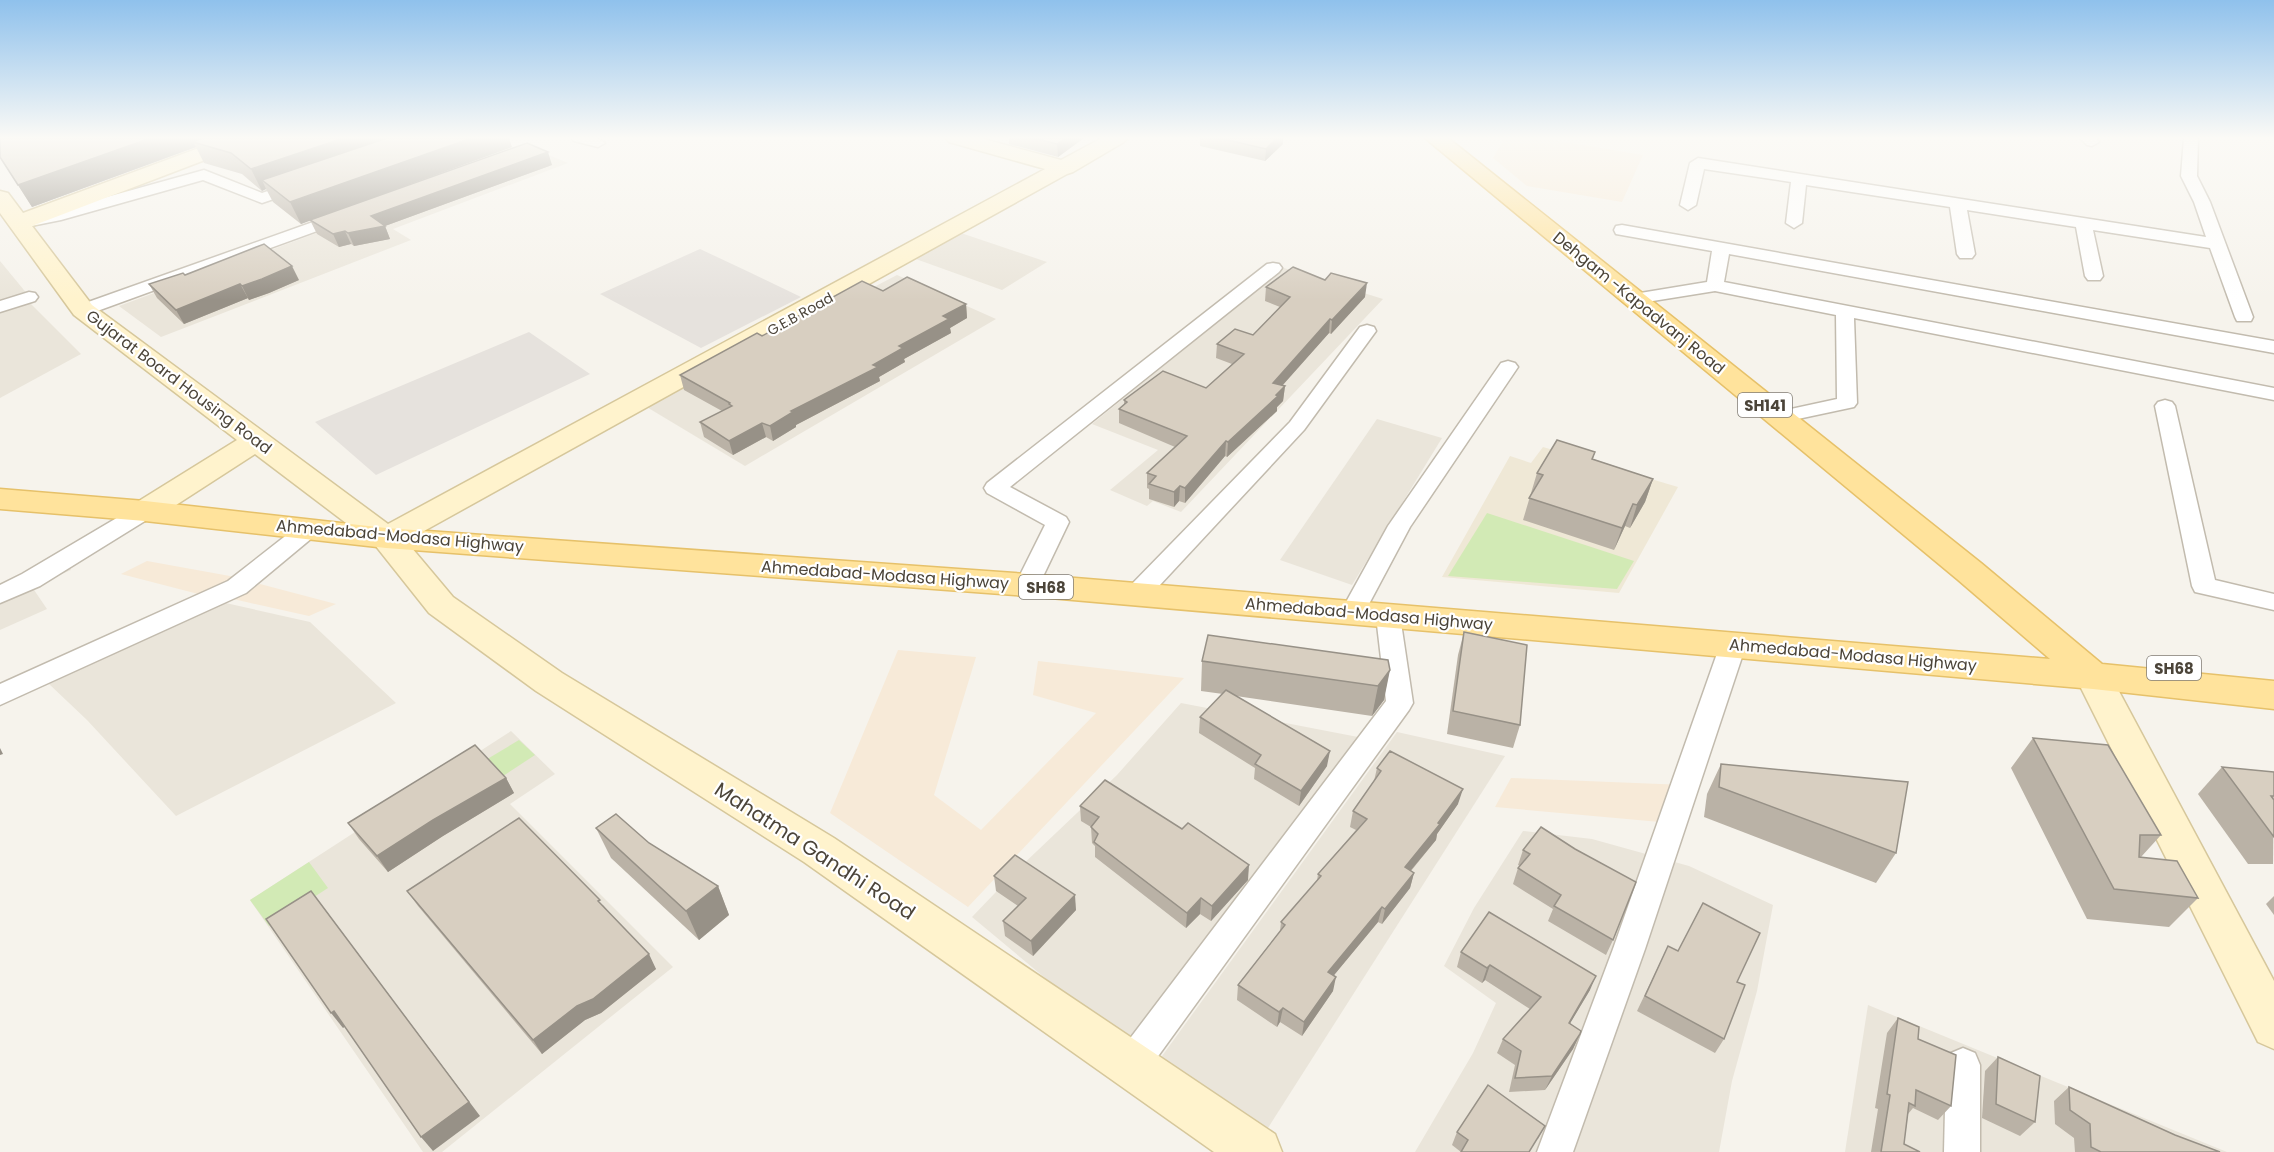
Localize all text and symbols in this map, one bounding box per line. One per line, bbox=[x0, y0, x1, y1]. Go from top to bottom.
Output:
street label: Dehgam -Kapadvanj Road bbox=[1548, 226, 1730, 380]
street label: G.E.B Road bbox=[763, 288, 837, 340]
street label: Gujarat Board Housing Road bbox=[81, 304, 277, 460]
road number: SH141 bbox=[1738, 393, 1792, 417]
street label: Ahmedabad-Modasa Highway bbox=[275, 514, 525, 558]
street label: Ahmedabad-Modasa Highway bbox=[760, 555, 1010, 595]
road number: SH68 bbox=[1019, 575, 1073, 599]
street label: Ahmedabad-Modasa Highway bbox=[1244, 592, 1494, 636]
street label: Ahmedabad-Modasa Highway bbox=[1728, 633, 1978, 677]
road number: SH68 bbox=[2147, 656, 2201, 680]
street label: Mahatma Gandhi Road bbox=[709, 775, 921, 927]

